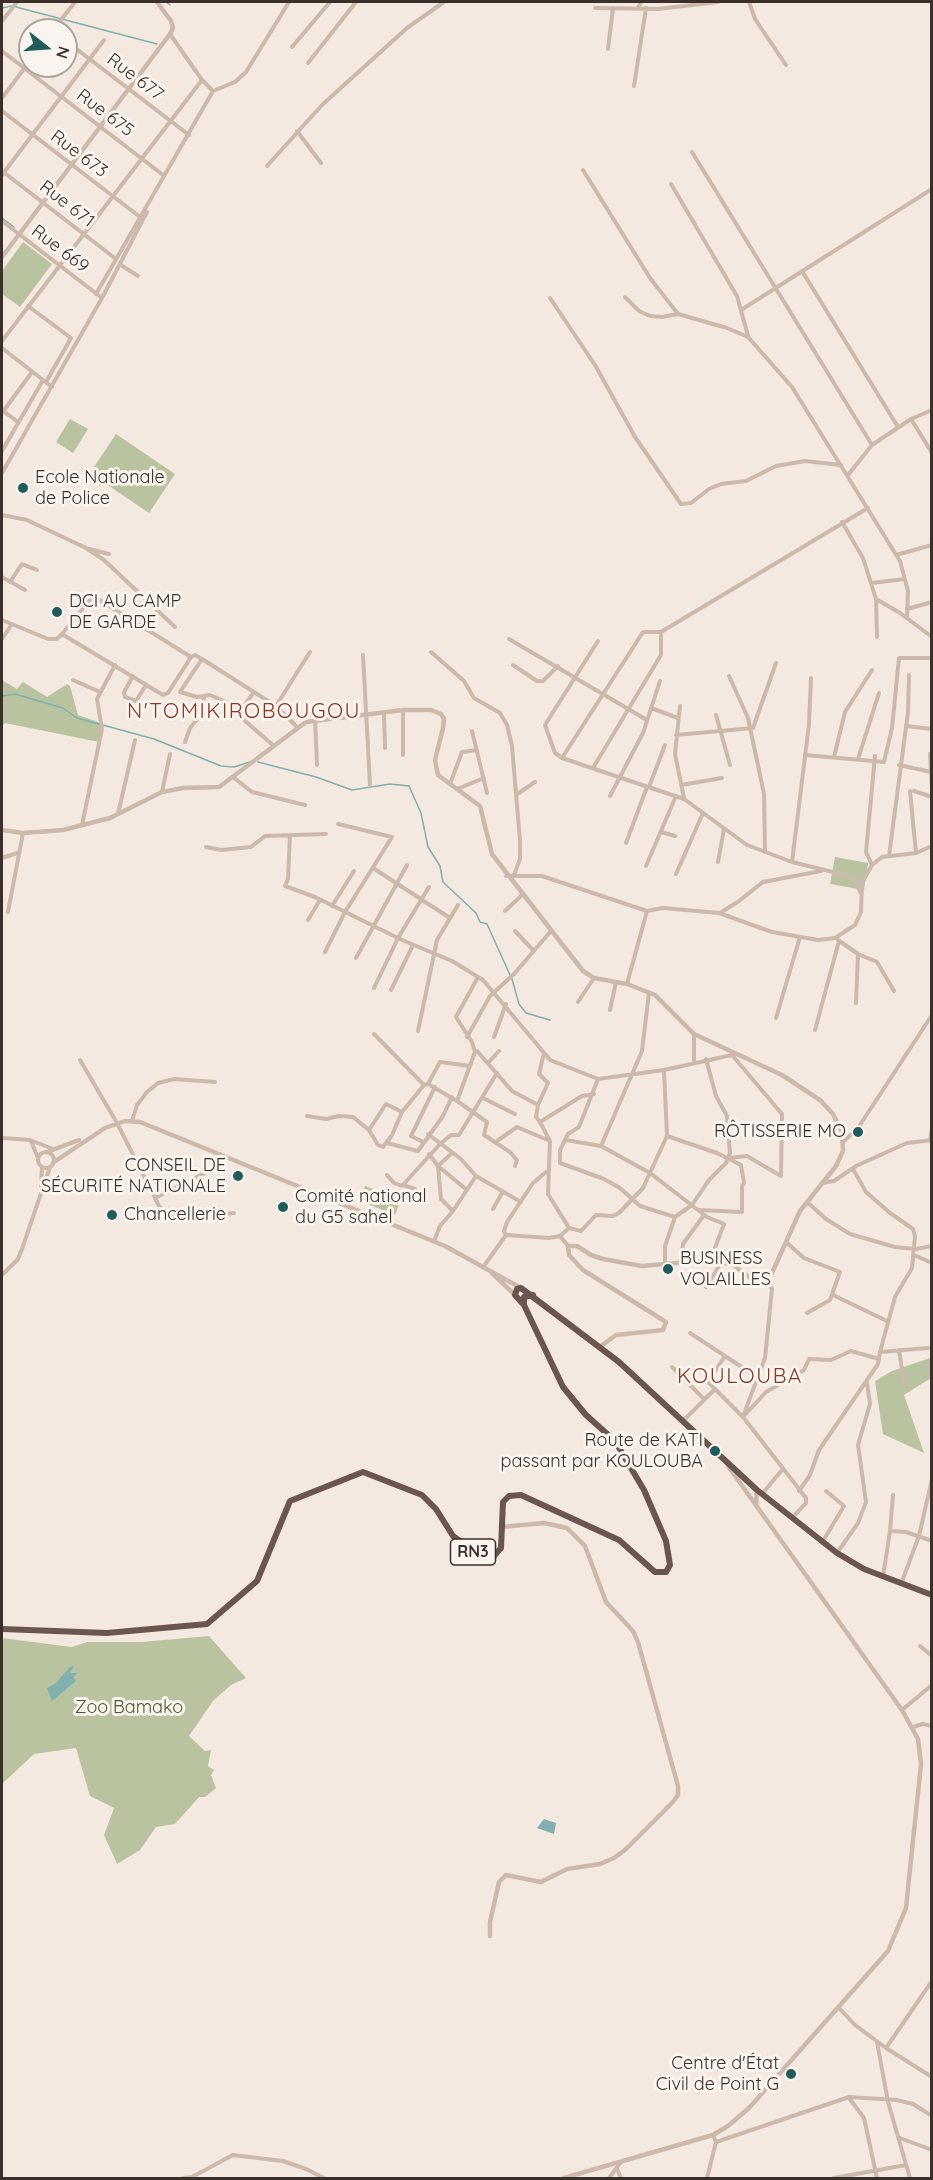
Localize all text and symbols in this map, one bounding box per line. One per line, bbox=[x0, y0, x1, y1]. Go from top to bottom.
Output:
north arrow bbox=[18, 18, 78, 78]
text: N bbox=[52, 44, 75, 61]
street label: Rue 677 bbox=[102, 49, 168, 105]
street label: Rue 675 bbox=[72, 85, 138, 141]
street label: Rue 673 bbox=[46, 126, 112, 182]
street label: Rue 671 bbox=[35, 176, 99, 232]
street label: Rue 669 bbox=[27, 220, 93, 278]
place label: Ecole Nationale de Police bbox=[35, 467, 165, 510]
marker: Ecole Nationale de Police bbox=[16, 481, 30, 495]
place label: DCI AU CAMP DE GARDE bbox=[69, 591, 181, 634]
marker: DCI AU CAMP DE GARDE bbox=[50, 605, 64, 619]
district label: N'TOMIKIROBOUGOU bbox=[127, 699, 361, 725]
place label: RÔTISSERIE MO bbox=[714, 1121, 846, 1143]
marker: RÔTISSERIE MO bbox=[851, 1125, 865, 1139]
place label: CONSEIL DE SÉCURITÉ NATIONALE bbox=[41, 1155, 226, 1198]
marker: CONSEIL DE SÉCURITÉ NATIONALE bbox=[231, 1169, 245, 1183]
place label: Comité national du G5 sahel bbox=[295, 1186, 427, 1228]
marker: Comité national du G5 sahel bbox=[276, 1200, 290, 1214]
place label: Chancellerie bbox=[124, 1204, 226, 1226]
marker: Chancellerie bbox=[105, 1208, 119, 1222]
place label: BUSINESS VOLAILLES bbox=[680, 1248, 771, 1290]
marker: BUSINESS VOLAILLES bbox=[661, 1262, 675, 1276]
district label: KOULOUBA bbox=[677, 1364, 803, 1390]
place label: Route de KATI passant par KOULOUBA bbox=[501, 1430, 703, 1472]
marker: Route de KATI passant par KOULOUBA bbox=[708, 1444, 722, 1458]
road number: RN3 bbox=[450, 1539, 496, 1565]
park label: Zoo Bamako bbox=[75, 1697, 183, 1719]
place label: Centre d'État Civil de Point G bbox=[656, 2053, 779, 2096]
marker: Centre d'État Civil de Point G bbox=[784, 2067, 798, 2081]

